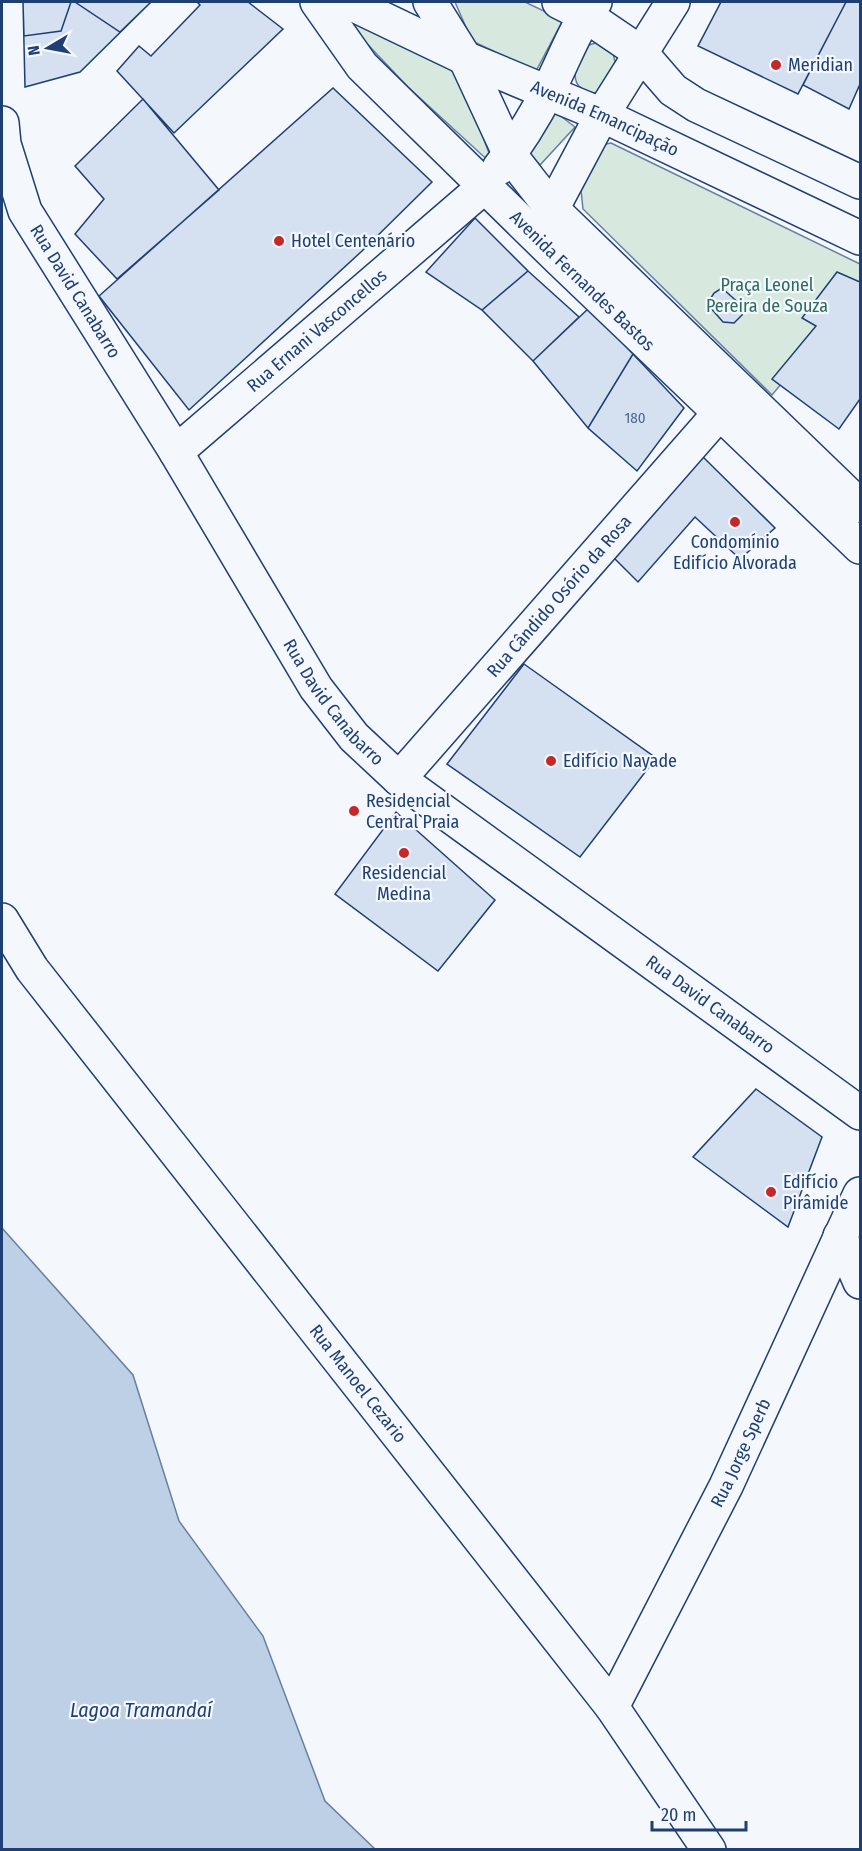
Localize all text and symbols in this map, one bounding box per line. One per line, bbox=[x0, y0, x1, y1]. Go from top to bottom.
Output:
north arrow bbox=[18, 18, 78, 78]
text: N bbox=[24, 44, 44, 57]
place label: Meridian bbox=[788, 54, 853, 76]
marker: Meridian bbox=[769, 58, 783, 72]
street label: Avenida Emancipação bbox=[528, 76, 682, 161]
street label: Avenida Fernandes Bastos bbox=[505, 206, 660, 356]
street label: Rua David Canabarro bbox=[25, 220, 125, 362]
place label: Hotel Centenário bbox=[291, 230, 415, 252]
marker: Hotel Centenário bbox=[272, 234, 286, 248]
street label: Rua Ernani Vasconcellos bbox=[243, 264, 392, 397]
park label: Praça Leonel Pereira de Souza bbox=[706, 274, 828, 317]
house number: 180 bbox=[624, 409, 646, 427]
street label: Rua Cândido Osório da Rosa bbox=[482, 510, 636, 682]
marker: Condomínio Edifício Alvorada bbox=[728, 515, 742, 529]
place label: Condomínio Edifício Alvorada bbox=[673, 531, 797, 574]
street label: Rua David Canabarro bbox=[279, 635, 388, 770]
place label: Edifício Nayade bbox=[563, 750, 677, 772]
marker: Edifício Nayade bbox=[544, 754, 558, 768]
place label: Residencial Central Praia bbox=[366, 790, 460, 833]
marker: Residencial Central Praia bbox=[347, 804, 361, 818]
marker: Residencial Medina bbox=[397, 846, 411, 860]
place label: Residencial Medina bbox=[362, 862, 446, 905]
street label: Rua David Canabarro bbox=[642, 951, 779, 1058]
place label: Edifício Pirâmide bbox=[783, 1171, 849, 1214]
marker: Edifício Pirâmide bbox=[764, 1185, 778, 1199]
street label: Rua Manoel Cezario bbox=[305, 1320, 411, 1447]
street label: Rua Jorge Sperb bbox=[706, 1395, 776, 1511]
water label: Lagoa Tramandaí bbox=[70, 1698, 213, 1722]
scale bar bbox=[652, 1794, 746, 1832]
text: 20 m bbox=[661, 1804, 696, 1826]

